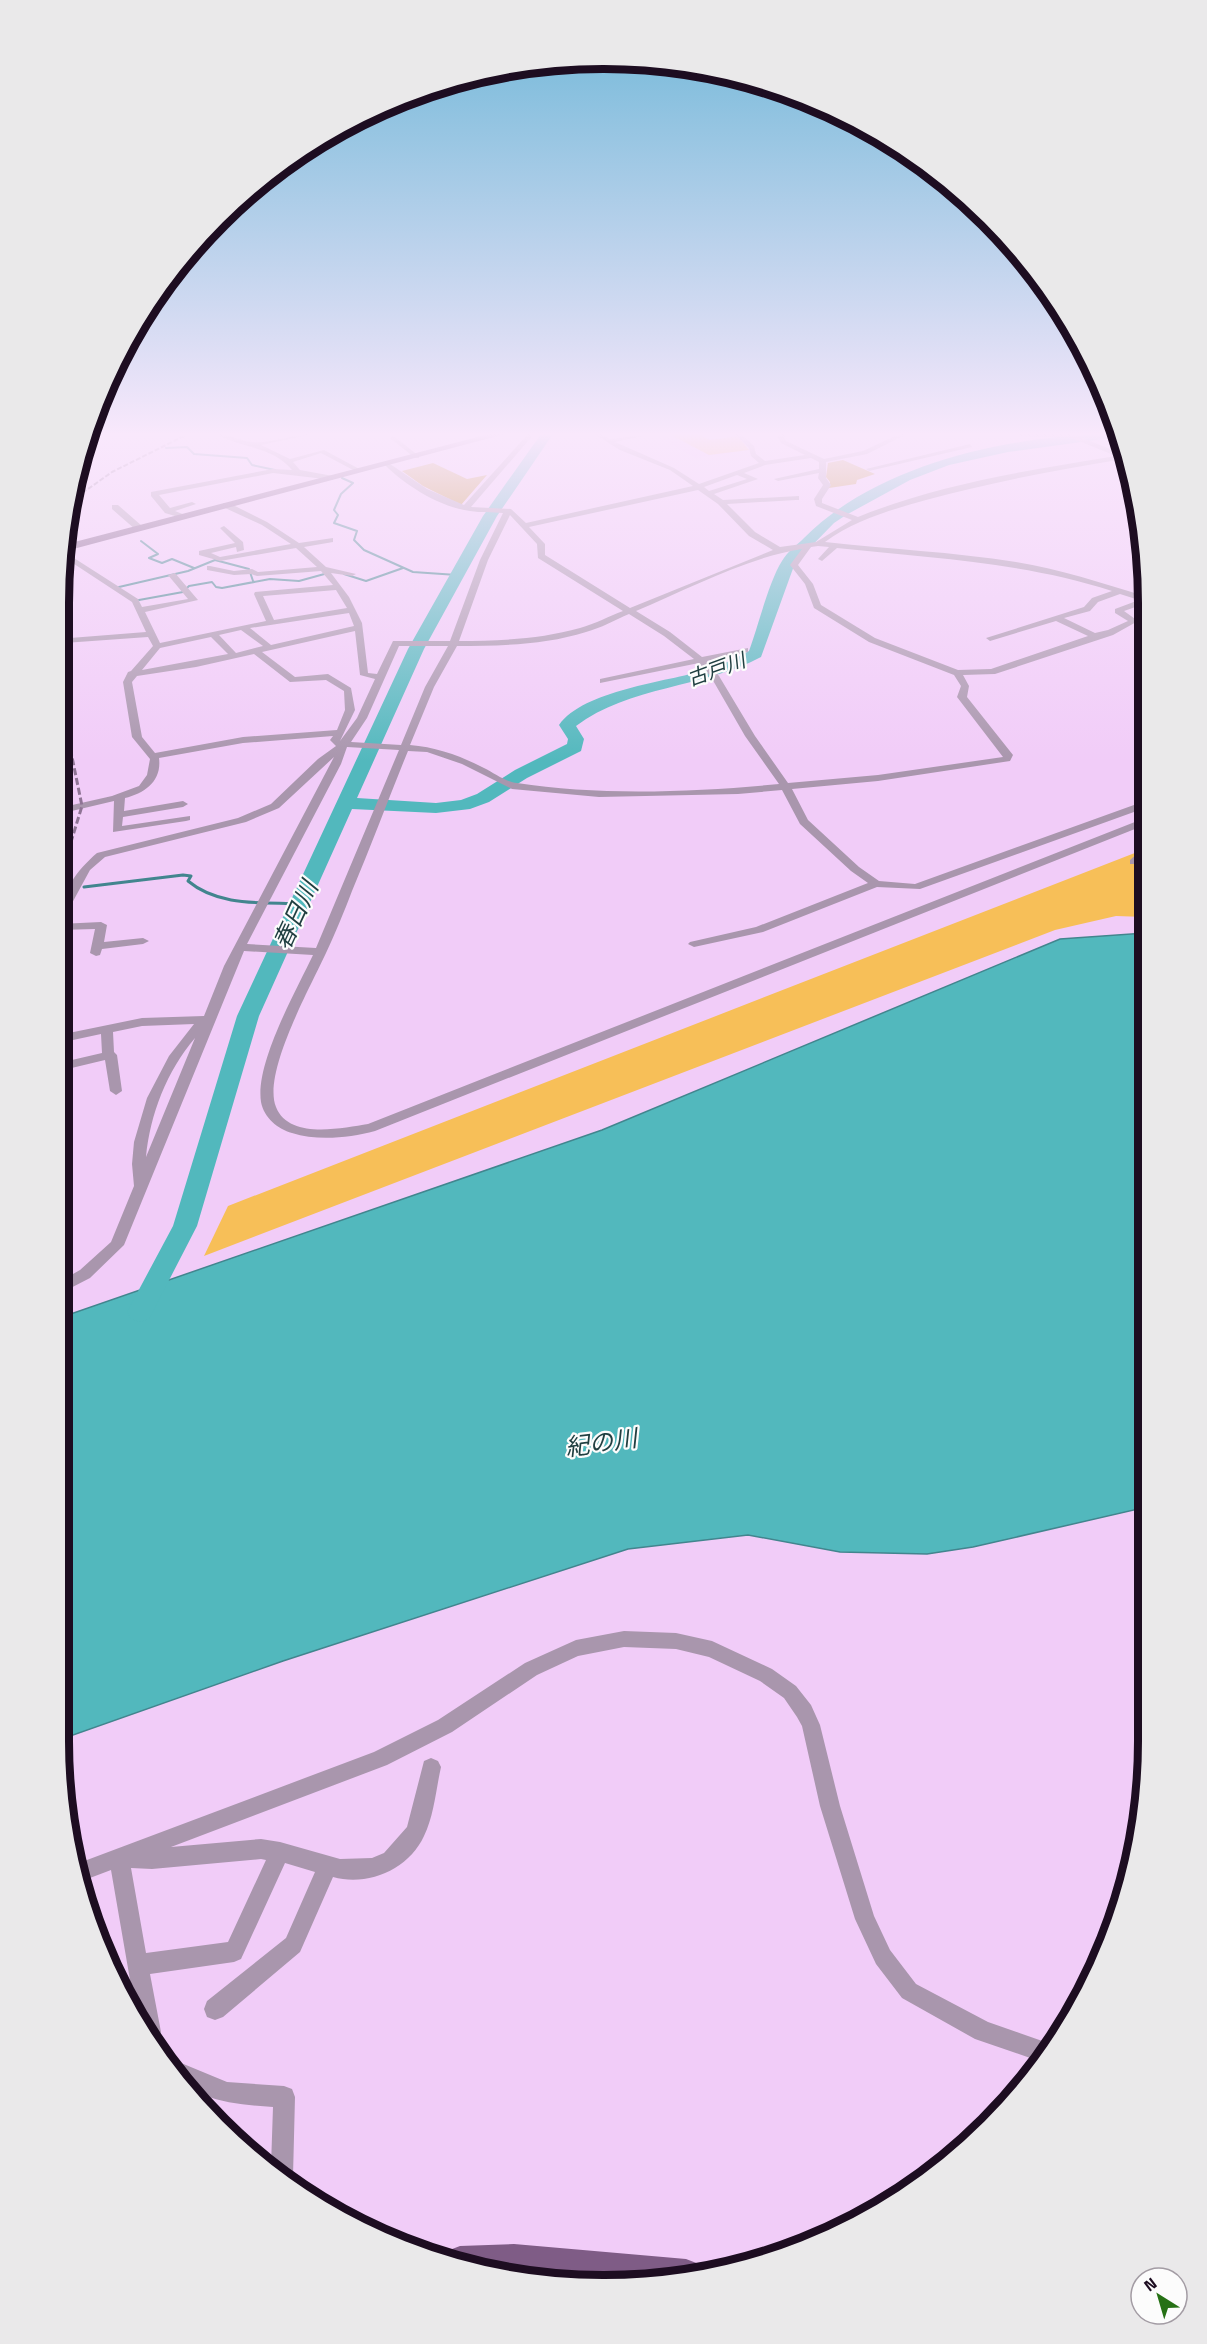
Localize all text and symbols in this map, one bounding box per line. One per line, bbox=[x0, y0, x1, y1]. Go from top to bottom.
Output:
water label: 古戸川 bbox=[683, 643, 751, 694]
water label: 春日川 bbox=[263, 872, 328, 955]
water label: 紀の川 bbox=[563, 1419, 642, 1465]
north arrow bbox=[1129, 2266, 1189, 2326]
text: N bbox=[1138, 2271, 1162, 2297]

